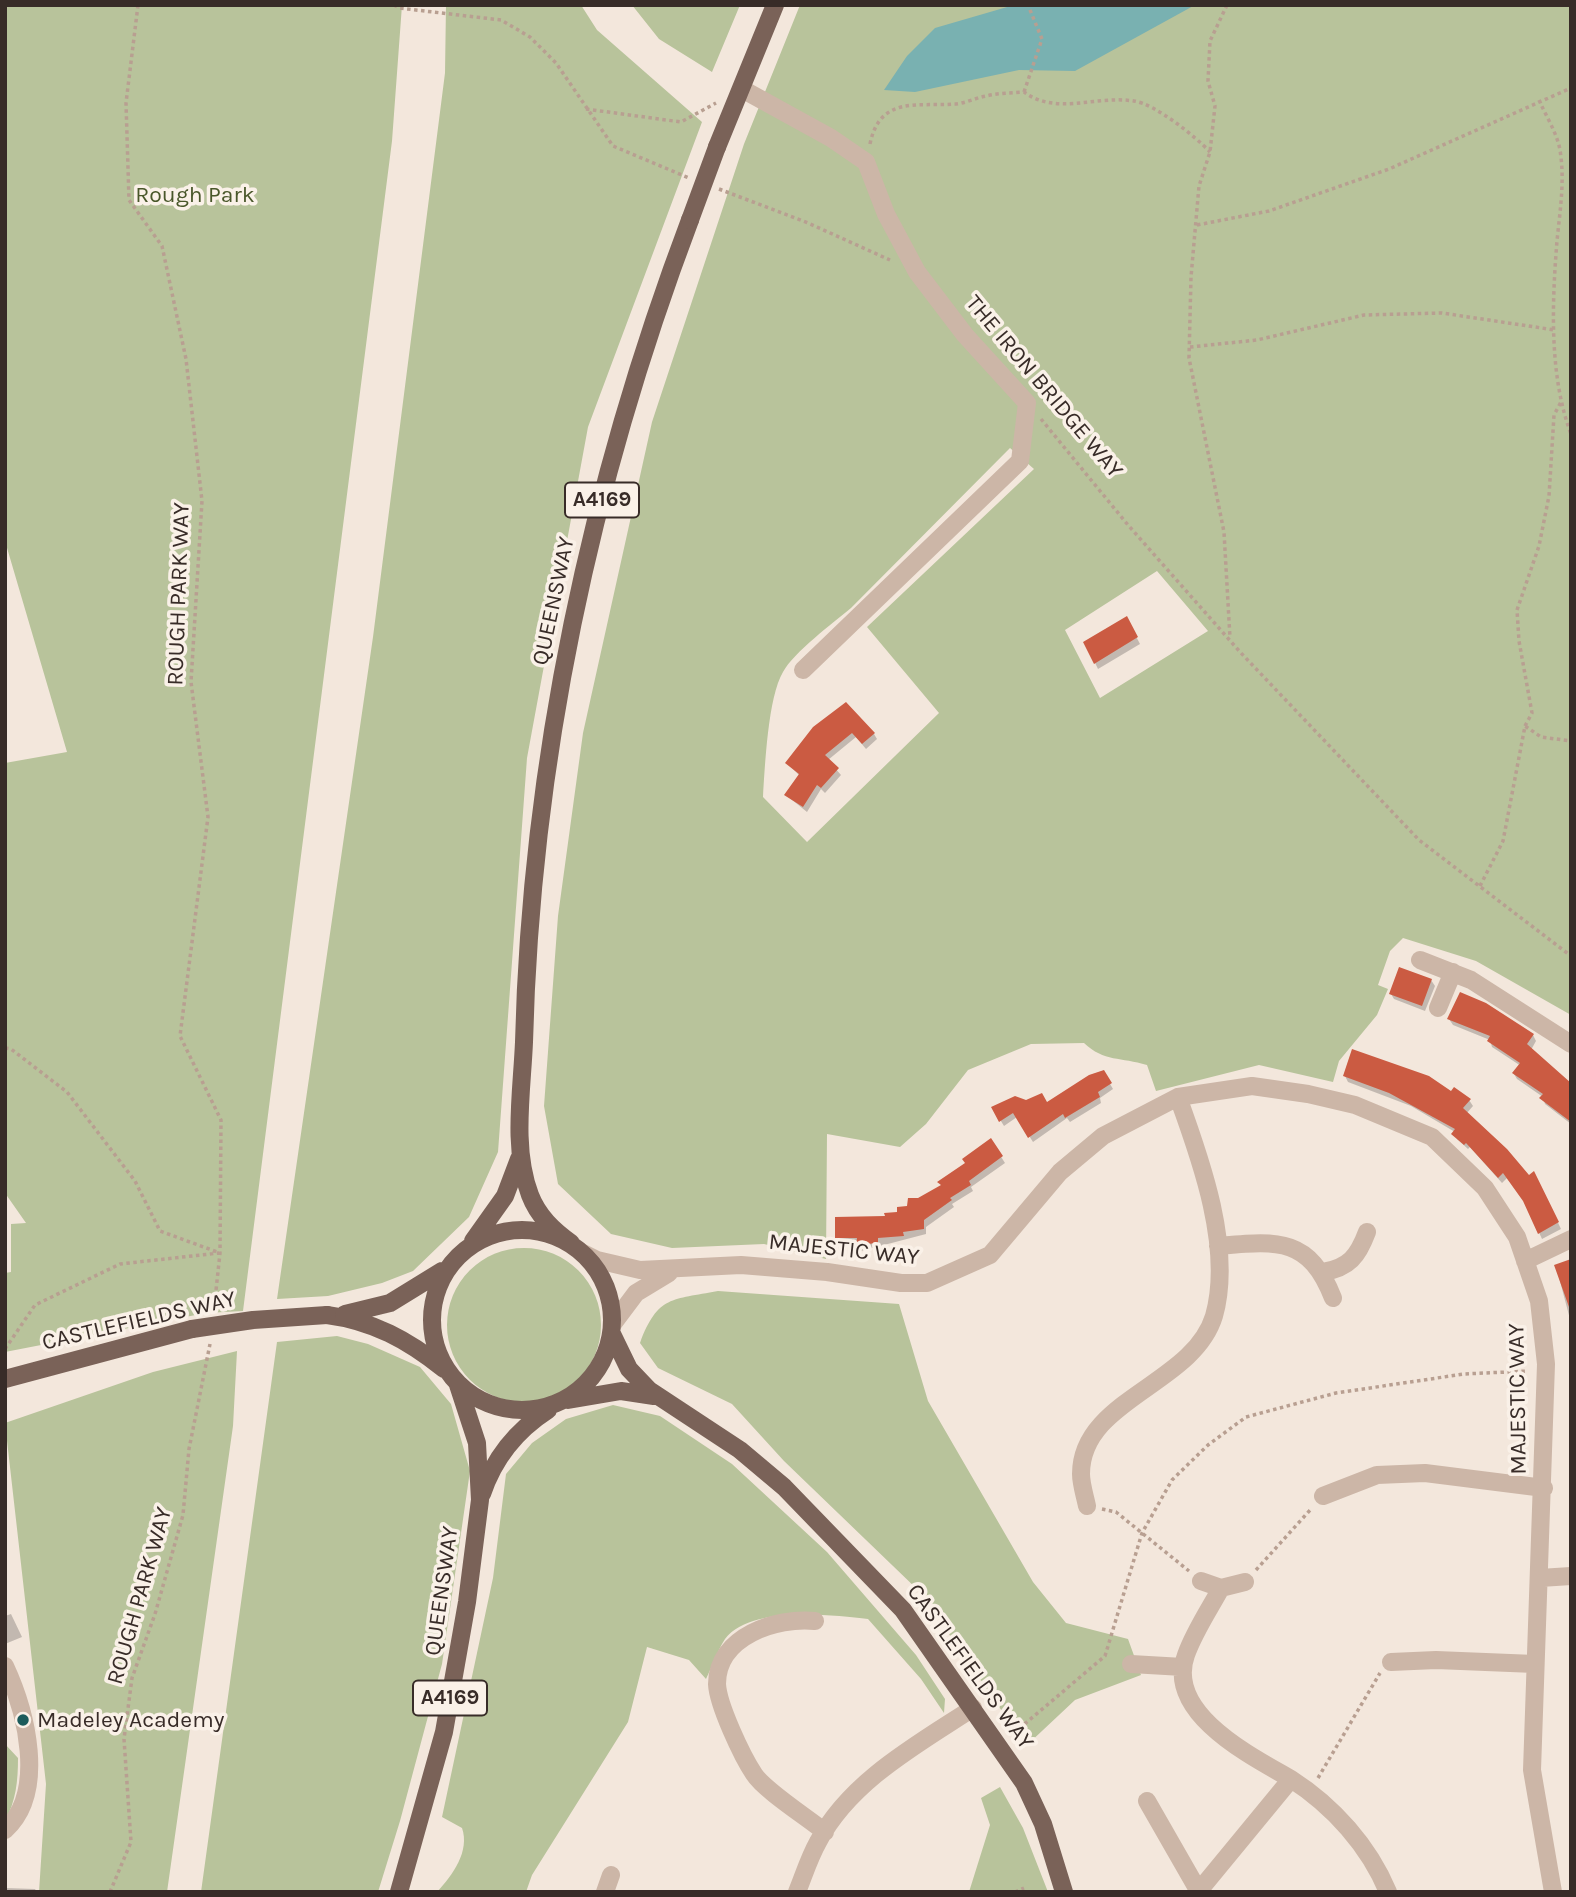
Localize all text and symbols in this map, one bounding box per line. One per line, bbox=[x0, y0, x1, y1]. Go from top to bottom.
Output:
park label: Rough Park bbox=[135, 181, 255, 209]
street label: THE IRON BRIDGE WAY bbox=[959, 290, 1129, 484]
road number: A4169 bbox=[565, 482, 639, 518]
street label: ROUGH PARK WAY bbox=[162, 502, 196, 686]
street label: QUEENSWAY bbox=[527, 534, 581, 668]
street label: MAJESTIC WAY bbox=[767, 1228, 921, 1272]
street label: CASTLEFIELDS WAY bbox=[39, 1285, 239, 1357]
street label: MAJESTIC WAY bbox=[1503, 1323, 1533, 1475]
street label: ROUGH PARK WAY bbox=[101, 1504, 179, 1688]
street label: QUEENSWAY bbox=[419, 1524, 465, 1658]
street label: CASTLEFIELDS WAY bbox=[901, 1579, 1039, 1755]
road number: A4169 bbox=[413, 1680, 487, 1716]
place label: Madeley Academy bbox=[37, 1706, 224, 1734]
marker: Madeley Academy bbox=[15, 1712, 31, 1728]

